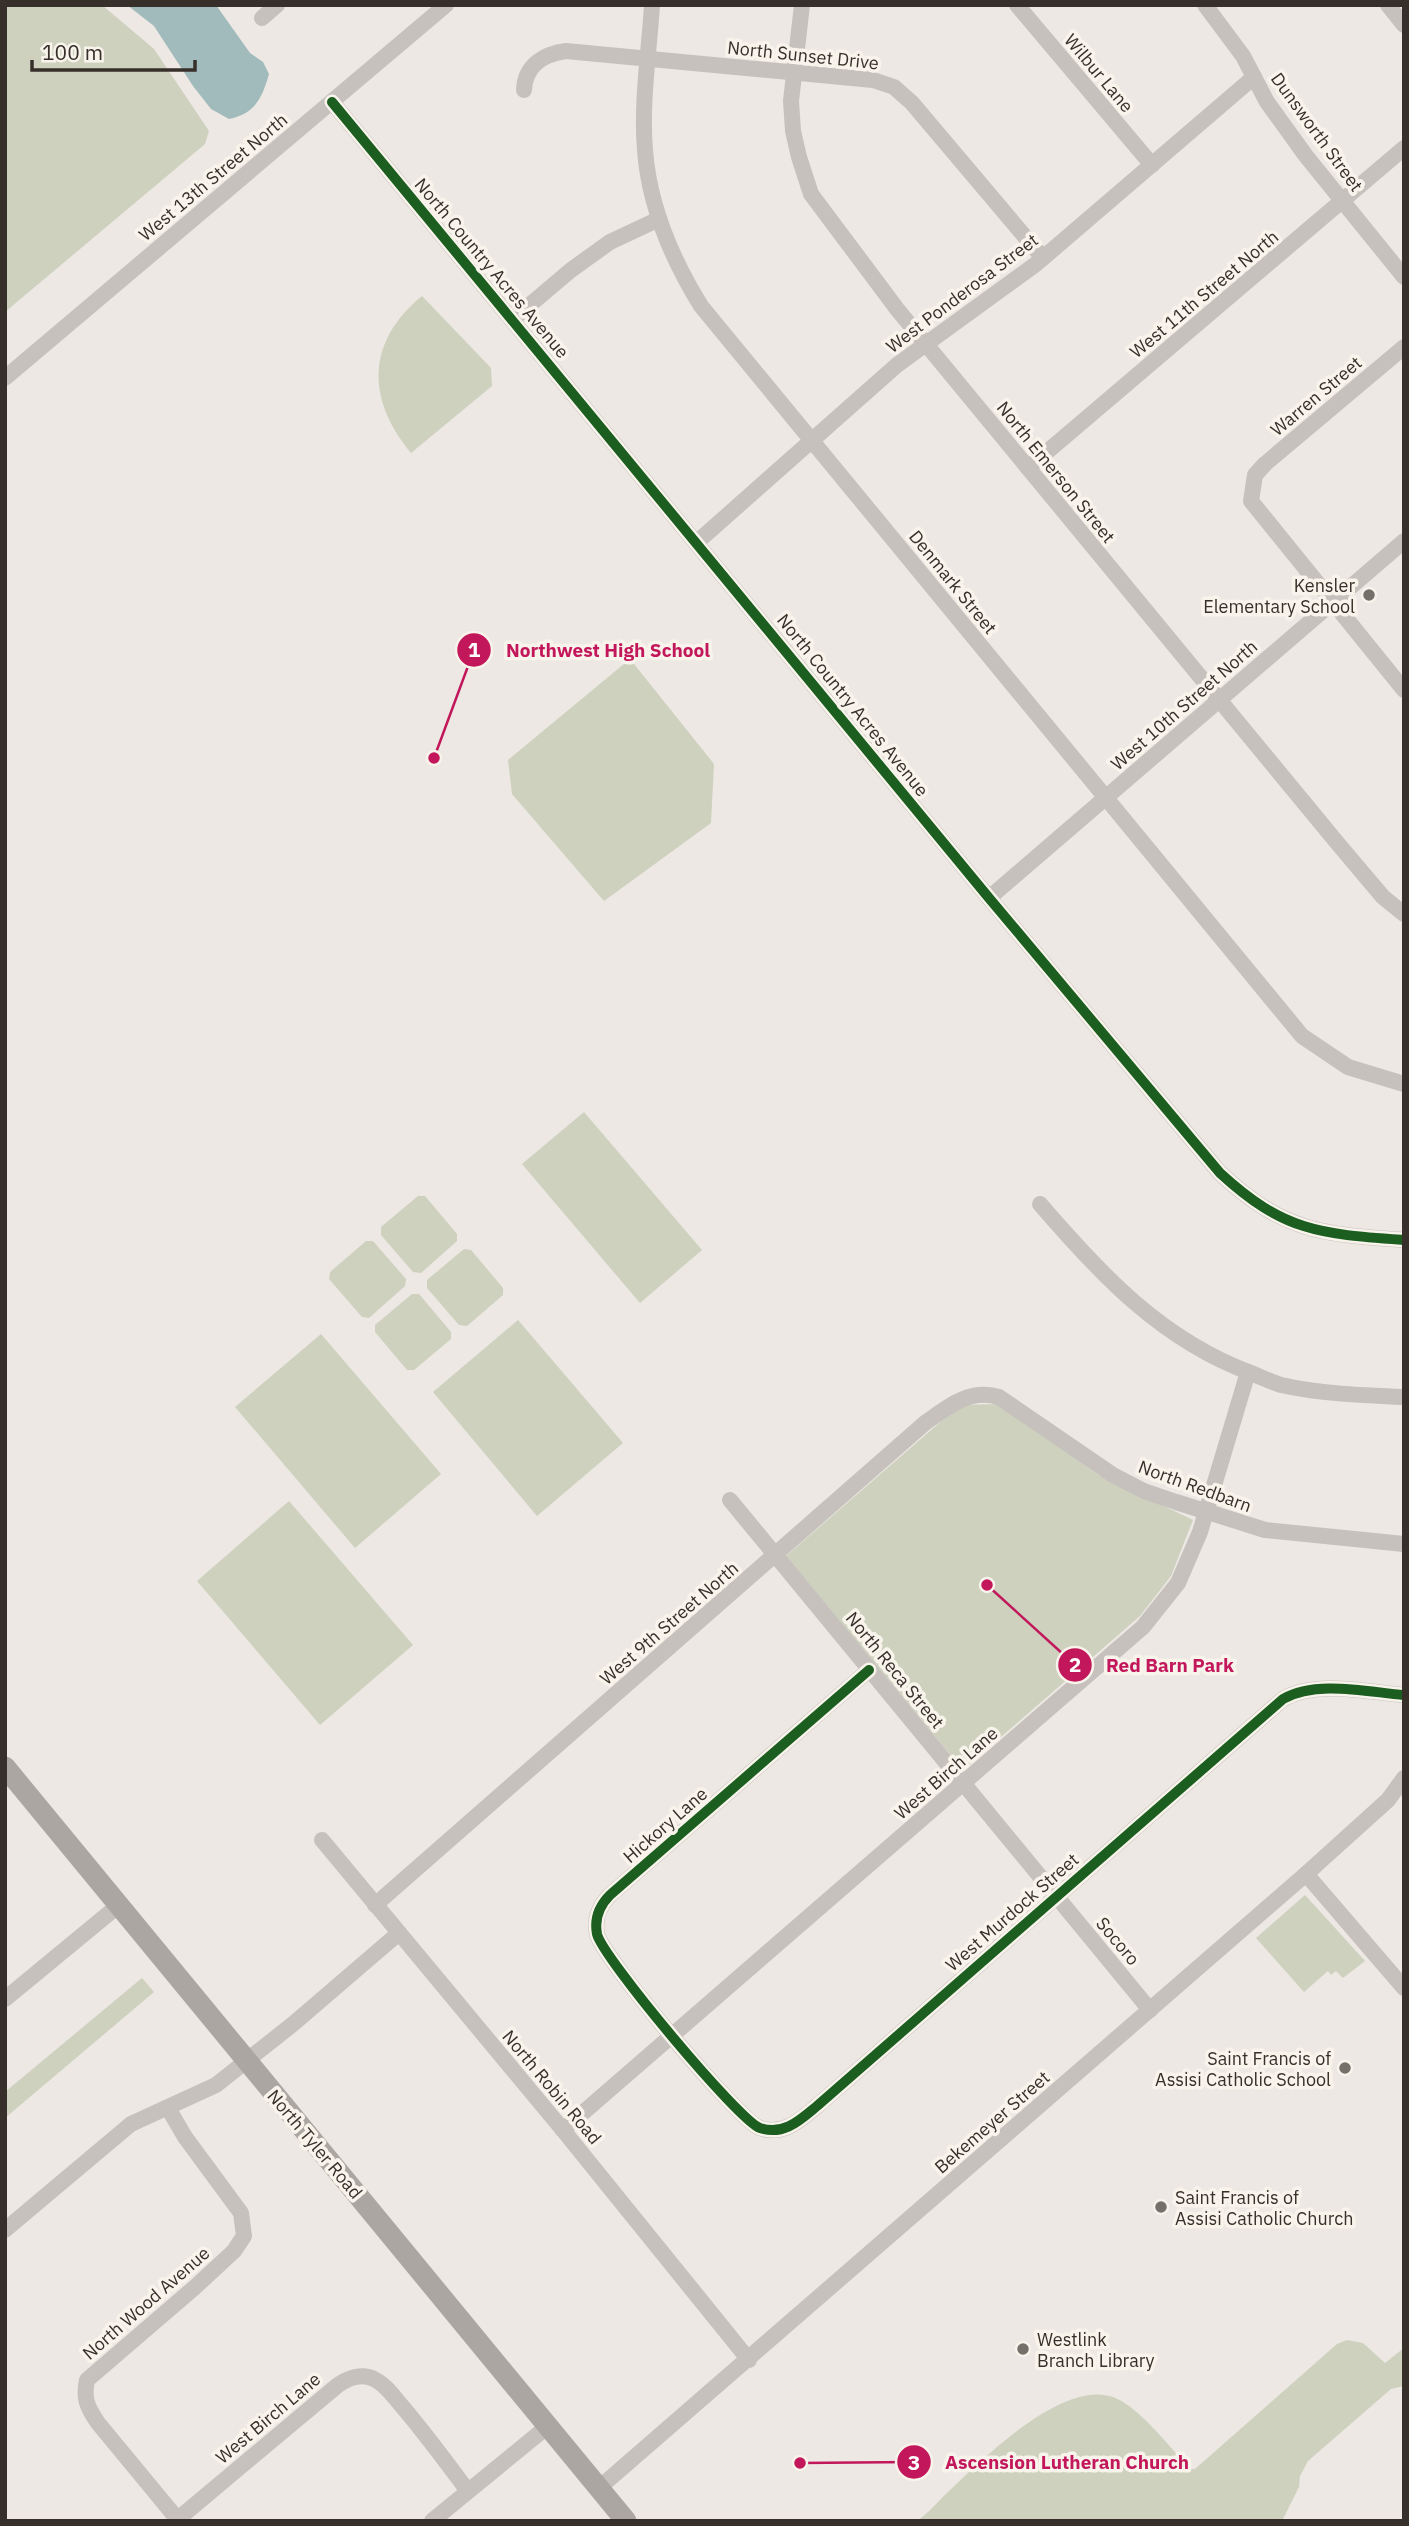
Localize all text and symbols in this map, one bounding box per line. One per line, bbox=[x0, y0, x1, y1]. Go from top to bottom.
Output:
scale bar bbox=[32, 28, 194, 72]
street label: Wilbur Lane bbox=[1059, 29, 1139, 117]
street label: North Sunset Drive bbox=[726, 36, 880, 74]
text: 100 m bbox=[42, 38, 103, 66]
street label: Dunsworth Street bbox=[1266, 68, 1368, 196]
street label: West 13th Street North bbox=[134, 108, 292, 246]
street label: North Country Acres Avenue bbox=[410, 173, 574, 363]
street label: West 11th Street North bbox=[1125, 225, 1283, 363]
street label: West Ponderosa Street bbox=[881, 228, 1043, 358]
street label: Warren Street bbox=[1266, 351, 1366, 441]
street label: North Emerson Street bbox=[992, 397, 1120, 547]
street label: Denmark Street bbox=[904, 525, 1002, 639]
place label: Kensler Elementary School bbox=[1203, 574, 1355, 618]
marker: Kensler Elementary School bbox=[1361, 587, 1377, 603]
street label: North Country Acres Avenue bbox=[772, 609, 934, 801]
callout: Northwest High School bbox=[457, 630, 724, 670]
text: 1 bbox=[468, 635, 481, 663]
street label: West 10th Street North bbox=[1106, 635, 1262, 775]
text: Northwest High School bbox=[506, 638, 710, 662]
street label: North Redbarn bbox=[1135, 1455, 1255, 1517]
street label: West 9th Street North bbox=[595, 1557, 743, 1689]
street label: North Reca Street bbox=[841, 1607, 949, 1733]
callout: Red Barn Park bbox=[1057, 1645, 1248, 1685]
text: 2 bbox=[1069, 1650, 1081, 1678]
text: Red Barn Park bbox=[1106, 1653, 1234, 1677]
street label: West Birch Lane bbox=[889, 1722, 1003, 1824]
street label: Hickory Lane bbox=[618, 1782, 712, 1868]
street label: West Murdock Street bbox=[941, 1848, 1083, 1976]
street label: Socoro bbox=[1091, 1912, 1145, 1970]
street label: North Robin Road bbox=[497, 2025, 607, 2149]
place label: Saint Francis of Assisi Catholic School bbox=[1155, 2047, 1331, 2091]
marker: Saint Francis of Assisi Catholic School bbox=[1337, 2060, 1353, 2076]
street label: Bekemeyer Street bbox=[930, 2066, 1054, 2178]
street label: North Tyler Road bbox=[263, 2085, 367, 2203]
place label: Saint Francis of Assisi Catholic Church bbox=[1175, 2186, 1354, 2230]
marker: Saint Francis of Assisi Catholic Church bbox=[1153, 2199, 1169, 2215]
street label: North Wood Avenue bbox=[78, 2241, 214, 2364]
place label: Westlink Branch Library bbox=[1037, 2328, 1155, 2372]
marker: Westlink Branch Library bbox=[1015, 2341, 1031, 2357]
street label: West Birch Lane bbox=[211, 2367, 325, 2469]
callout: Ascension Lutheran Church bbox=[896, 2442, 1203, 2482]
text: 3 bbox=[908, 2448, 920, 2476]
text: Ascension Lutheran Church bbox=[945, 2450, 1189, 2474]

